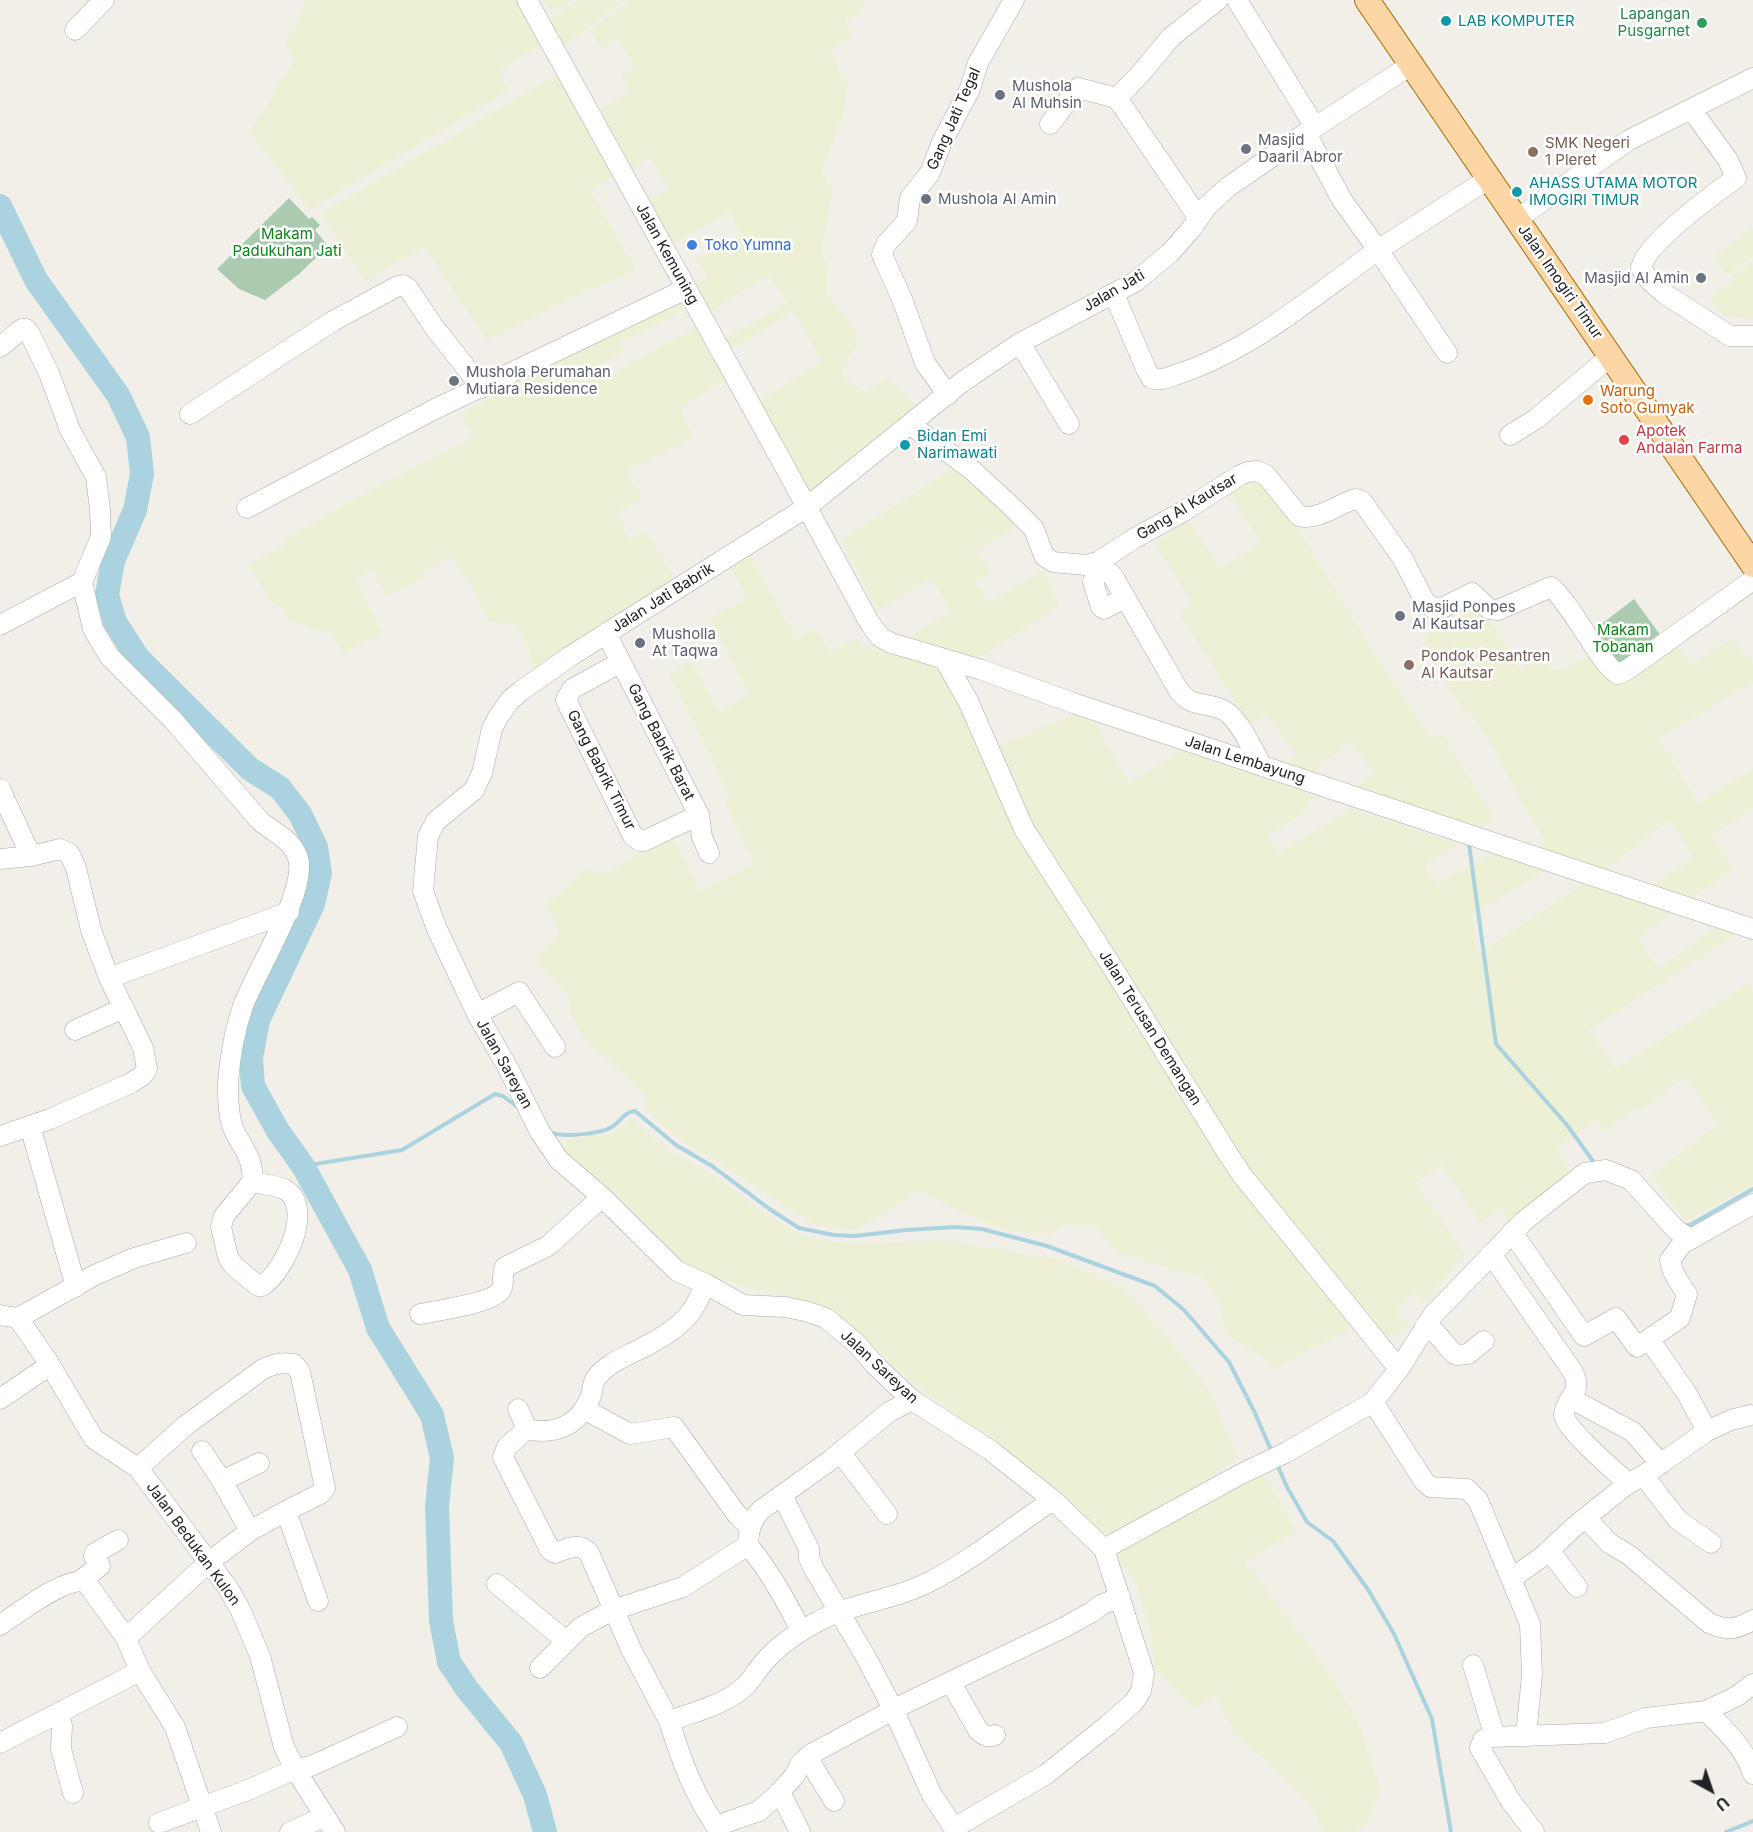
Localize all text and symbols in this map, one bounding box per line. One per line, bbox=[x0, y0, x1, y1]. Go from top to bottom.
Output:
place label: Lapangan Pusgarnet bbox=[1618, 5, 1690, 40]
place label: LAB KOMPUTER bbox=[1458, 12, 1575, 30]
marker: LAB KOMPUTER bbox=[1439, 14, 1453, 28]
marker: Lapangan Pusgarnet bbox=[1695, 16, 1709, 30]
street label: Gang Jati Tegal bbox=[923, 65, 985, 173]
place label: Mushola Al Muhsin bbox=[1012, 77, 1082, 112]
marker: Mushola Al Muhsin bbox=[993, 88, 1007, 102]
place label: Masjid Daaril Abror bbox=[1258, 131, 1343, 166]
place label: SMK Negeri 1 Pleret bbox=[1545, 134, 1630, 169]
marker: Masjid Daaril Abror bbox=[1239, 142, 1253, 156]
marker: SMK Negeri 1 Pleret bbox=[1526, 145, 1540, 159]
place label: AHASS UTAMA MOTOR IMOGIRI TIMUR bbox=[1529, 174, 1697, 209]
marker: AHASS UTAMA MOTOR IMOGIRI TIMUR bbox=[1510, 185, 1524, 199]
place label: Mushola Al Amin bbox=[938, 190, 1057, 208]
marker: Mushola Al Amin bbox=[919, 192, 933, 206]
street label: Jalan Kemuning bbox=[632, 200, 702, 308]
street label: Jalan Imogiri Timur bbox=[1514, 221, 1606, 343]
park label: Makam Padukuhan Jati bbox=[232, 225, 342, 260]
place label: Toko Yumna bbox=[704, 236, 791, 254]
marker: Toko Yumna bbox=[685, 238, 699, 252]
street label: Jalan Jati bbox=[1080, 266, 1148, 316]
place label: Masjid Al Amin bbox=[1584, 269, 1689, 287]
marker: Masjid Al Amin bbox=[1694, 271, 1708, 285]
place label: Mushola Perumahan Mutiara Residence bbox=[466, 363, 611, 398]
marker: Mushola Perumahan Mutiara Residence bbox=[447, 374, 461, 388]
place label: Warung Soto Gumyak bbox=[1600, 382, 1695, 417]
marker: Warung Soto Gumyak bbox=[1581, 393, 1595, 407]
place label: Apotek Andalan Farma bbox=[1636, 422, 1742, 457]
place label: Bidan Emi Narimawati bbox=[917, 427, 997, 462]
marker: Apotek Andalan Farma bbox=[1617, 433, 1631, 447]
marker: Bidan Emi Narimawati bbox=[898, 438, 912, 452]
street label: Gang Al Kautsar bbox=[1133, 470, 1241, 544]
street label: Jalan Jati Babrik bbox=[609, 559, 717, 637]
place label: Masjid Ponpes Al Kautsar bbox=[1412, 598, 1516, 633]
marker: Masjid Ponpes Al Kautsar bbox=[1393, 609, 1407, 623]
park label: Makam Tobanan bbox=[1592, 621, 1654, 656]
place label: Musholla At Taqwa bbox=[652, 625, 718, 660]
marker: Musholla At Taqwa bbox=[633, 636, 647, 650]
place label: Pondok Pesantren Al Kautsar bbox=[1421, 647, 1550, 682]
marker: Pondok Pesantren Al Kautsar bbox=[1402, 658, 1416, 672]
street label: Gang Babrik Barat bbox=[624, 681, 698, 803]
street label: Gang Babrik Timur bbox=[563, 707, 639, 833]
street label: Jalan Lembayung bbox=[1183, 732, 1307, 788]
street label: Jalan Terusan Demangan bbox=[1095, 947, 1205, 1109]
street label: Jalan Sareyan bbox=[472, 1016, 536, 1112]
street label: Jalan Sareyan bbox=[836, 1326, 922, 1408]
street label: Jalan Bedukan Kulon bbox=[142, 1479, 244, 1609]
north arrow bbox=[1681, 1760, 1741, 1820]
text: U bbox=[1712, 1792, 1733, 1815]

